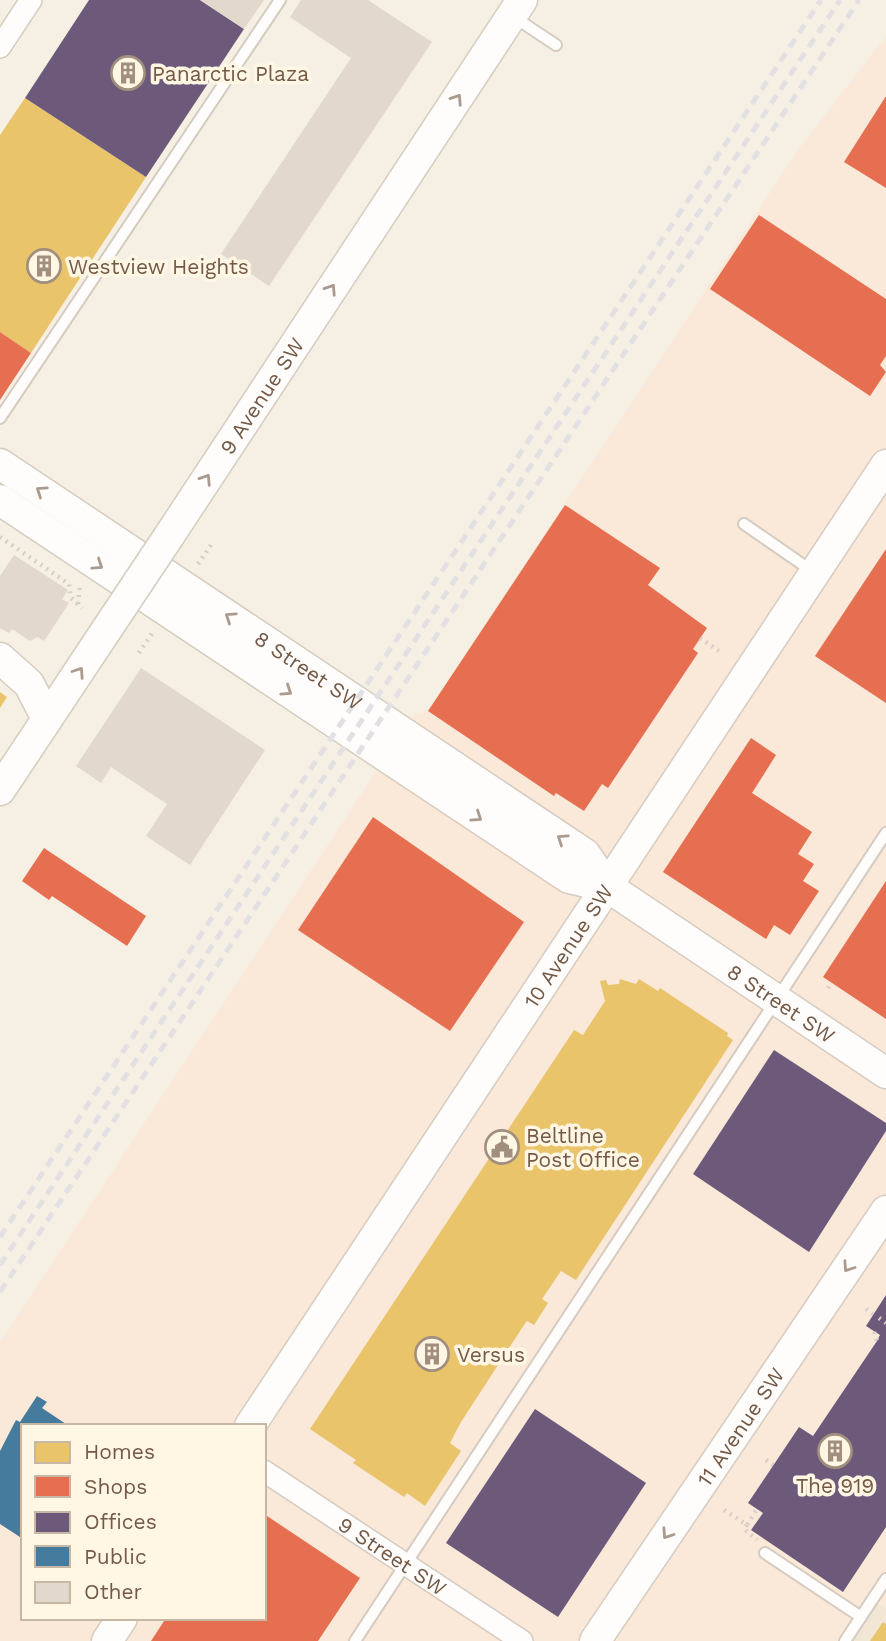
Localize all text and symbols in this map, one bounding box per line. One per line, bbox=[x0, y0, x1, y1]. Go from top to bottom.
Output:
building icon: Panarctic Plaza bbox=[109, 54, 147, 92]
place label: Panarctic Plaza bbox=[152, 61, 309, 86]
one-way arrow bbox=[449, 94, 461, 107]
building icon: Westview Heights bbox=[25, 247, 63, 285]
place label: Westview Heights bbox=[68, 254, 249, 279]
one-way arrow bbox=[323, 283, 336, 296]
street label: 9 Avenue SW bbox=[214, 333, 309, 459]
one-way arrow bbox=[198, 473, 211, 486]
one-way arrow bbox=[35, 486, 48, 499]
one-way arrow bbox=[90, 557, 103, 570]
one-way arrow bbox=[225, 613, 238, 625]
street label: 8 Street SW bbox=[250, 625, 367, 715]
one-way arrow bbox=[70, 667, 83, 680]
one-way arrow bbox=[279, 683, 292, 695]
one-way arrow bbox=[469, 809, 482, 821]
one-way arrow bbox=[557, 834, 570, 847]
street label: 10 Avenue SW bbox=[518, 879, 618, 1012]
street label: 8 Street SW bbox=[723, 958, 840, 1048]
place label: Beltline Post Office bbox=[526, 1123, 640, 1172]
public building icon: Beltline Post Office bbox=[483, 1128, 521, 1166]
one-way arrow bbox=[844, 1259, 856, 1272]
building icon: Versus bbox=[413, 1335, 451, 1373]
place label: Versus bbox=[457, 1342, 525, 1367]
street label: 11 Avenue SW bbox=[691, 1362, 789, 1491]
legend bbox=[21, 1424, 266, 1620]
building icon: The 919 bbox=[816, 1432, 854, 1470]
text: Homes bbox=[84, 1439, 155, 1464]
place label: The 919 bbox=[796, 1473, 874, 1498]
text: Shops bbox=[84, 1474, 147, 1499]
text: Offices bbox=[84, 1509, 157, 1534]
street label: 9 Street SW bbox=[334, 1511, 451, 1600]
one-way arrow bbox=[663, 1526, 675, 1539]
text: Public bbox=[84, 1544, 147, 1569]
text: Other bbox=[84, 1579, 143, 1604]

